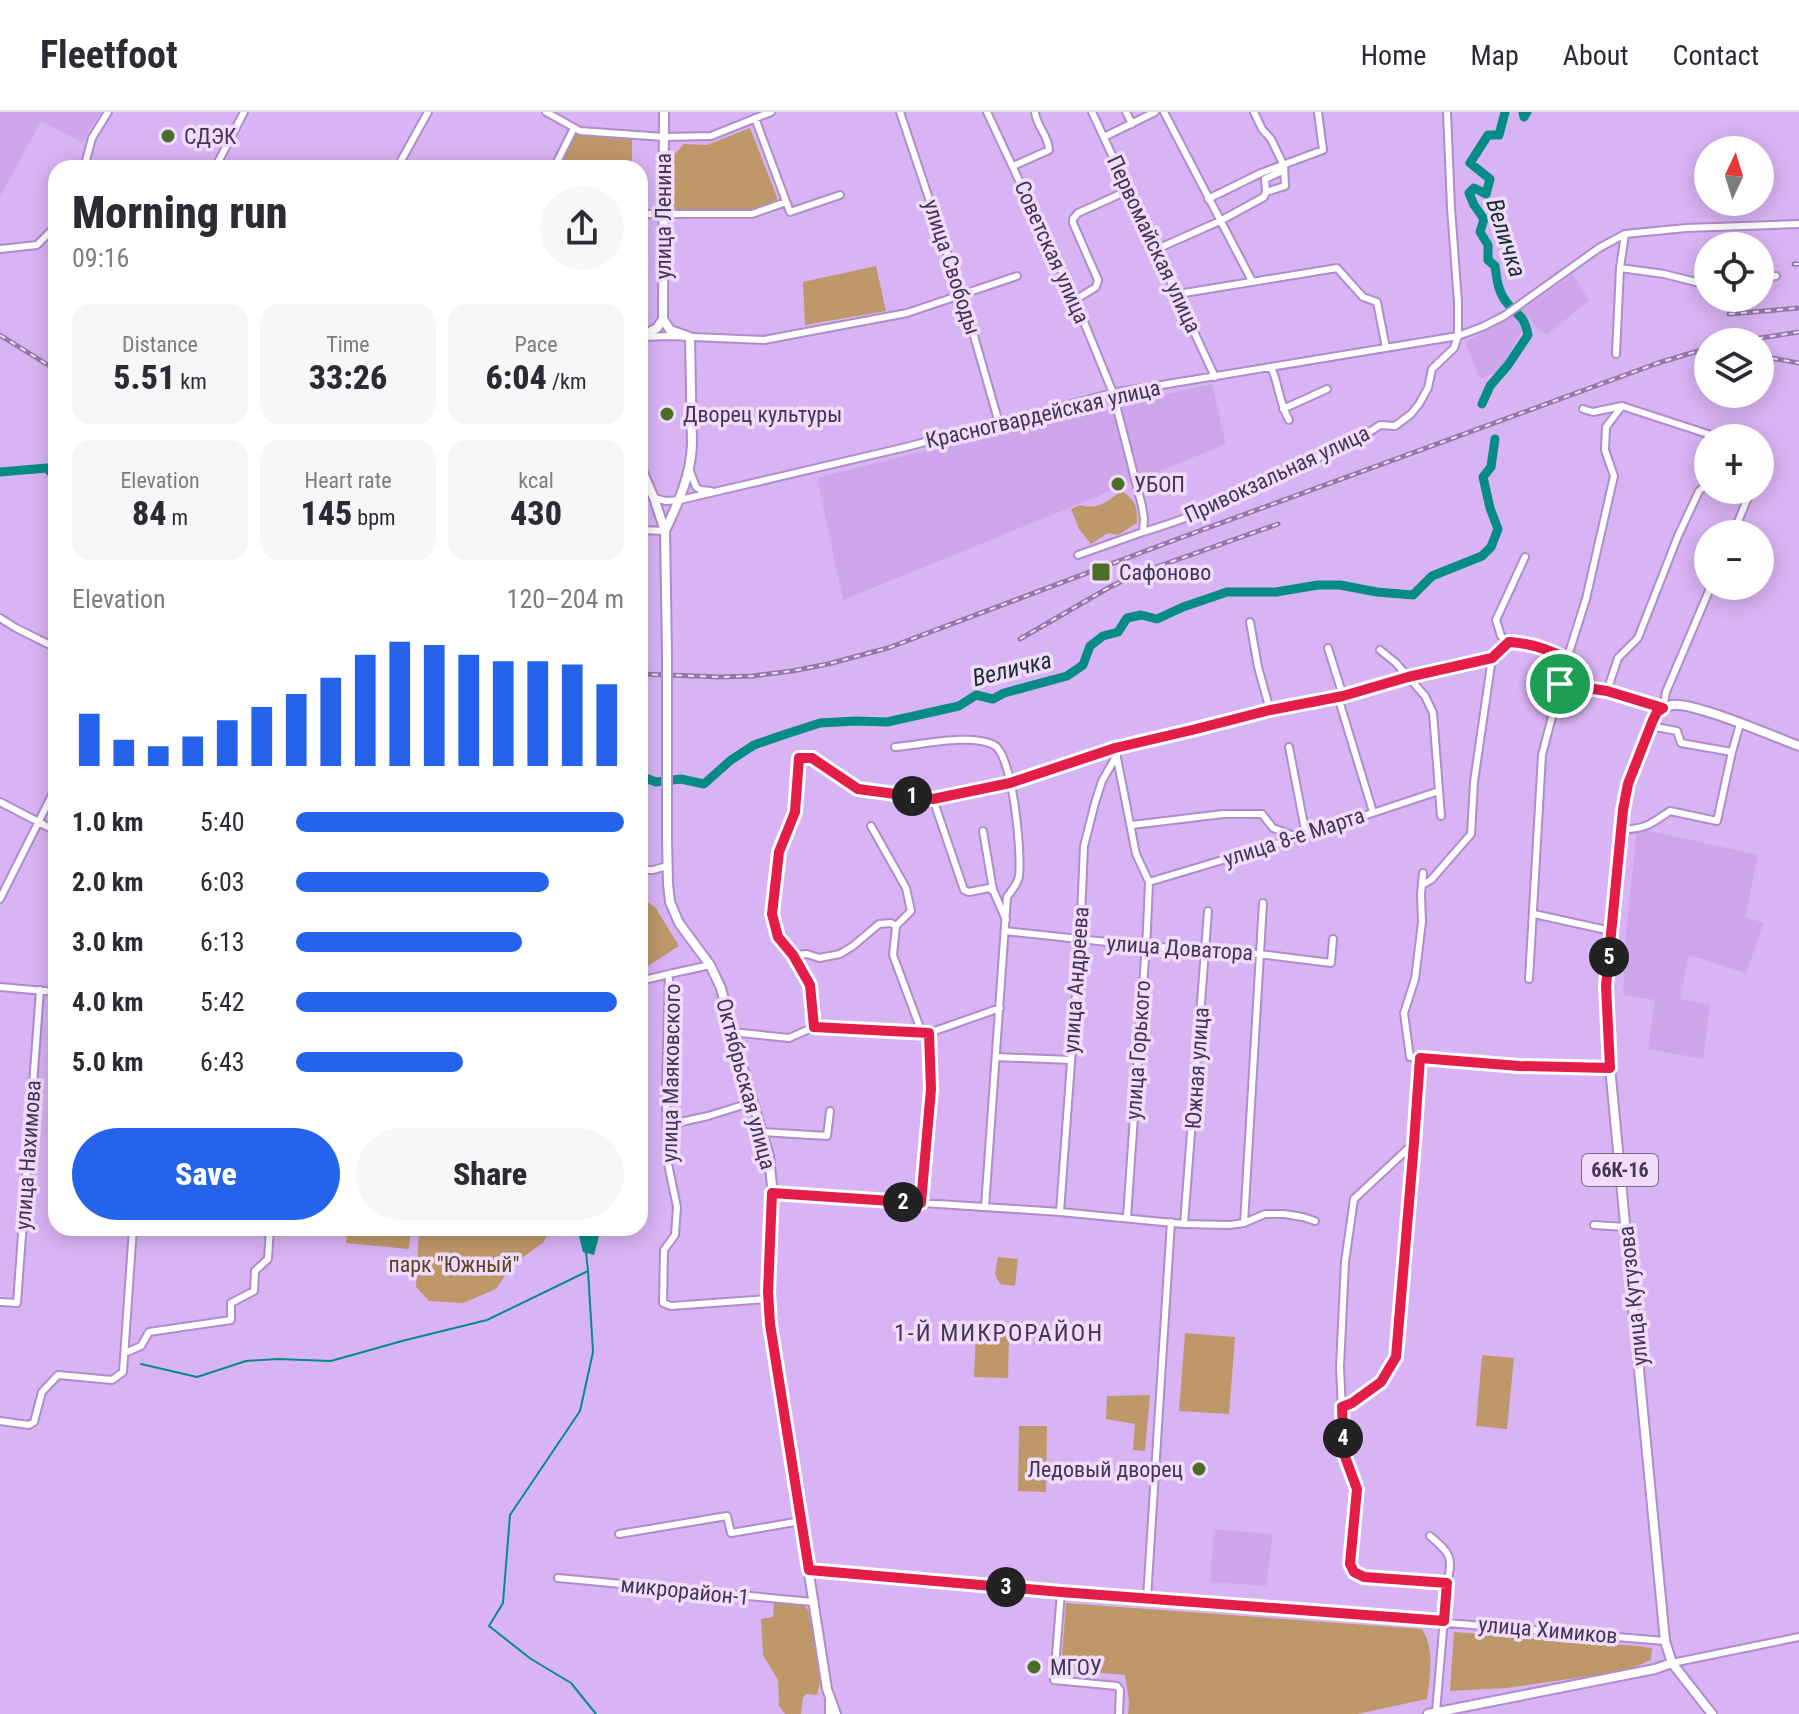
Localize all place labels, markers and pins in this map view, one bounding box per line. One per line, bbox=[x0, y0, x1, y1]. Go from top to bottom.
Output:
place label: СДЭК bbox=[184, 124, 237, 149]
marker: СДЭК bbox=[159, 127, 177, 145]
place label: Дворец культуры bbox=[683, 402, 842, 427]
marker: Дворец культуры bbox=[658, 405, 676, 423]
place label: УБОП bbox=[1134, 472, 1185, 497]
marker: УБОП bbox=[1109, 475, 1127, 493]
place label: Сафоново bbox=[1119, 560, 1211, 585]
marker: Сафоново bbox=[1090, 561, 1112, 583]
pin bbox=[1526, 650, 1594, 718]
pin: 1 bbox=[892, 776, 932, 816]
pin: 5 bbox=[1589, 937, 1629, 977]
pin: 2 bbox=[883, 1182, 923, 1222]
pin: 4 bbox=[1323, 1418, 1363, 1458]
place label: Ледовый дворец bbox=[1027, 1457, 1183, 1482]
marker: Ледовый дворец bbox=[1190, 1460, 1208, 1478]
pin: 3 bbox=[986, 1567, 1026, 1607]
place label: МГОУ bbox=[1050, 1655, 1102, 1680]
marker: МГОУ bbox=[1025, 1658, 1043, 1676]

